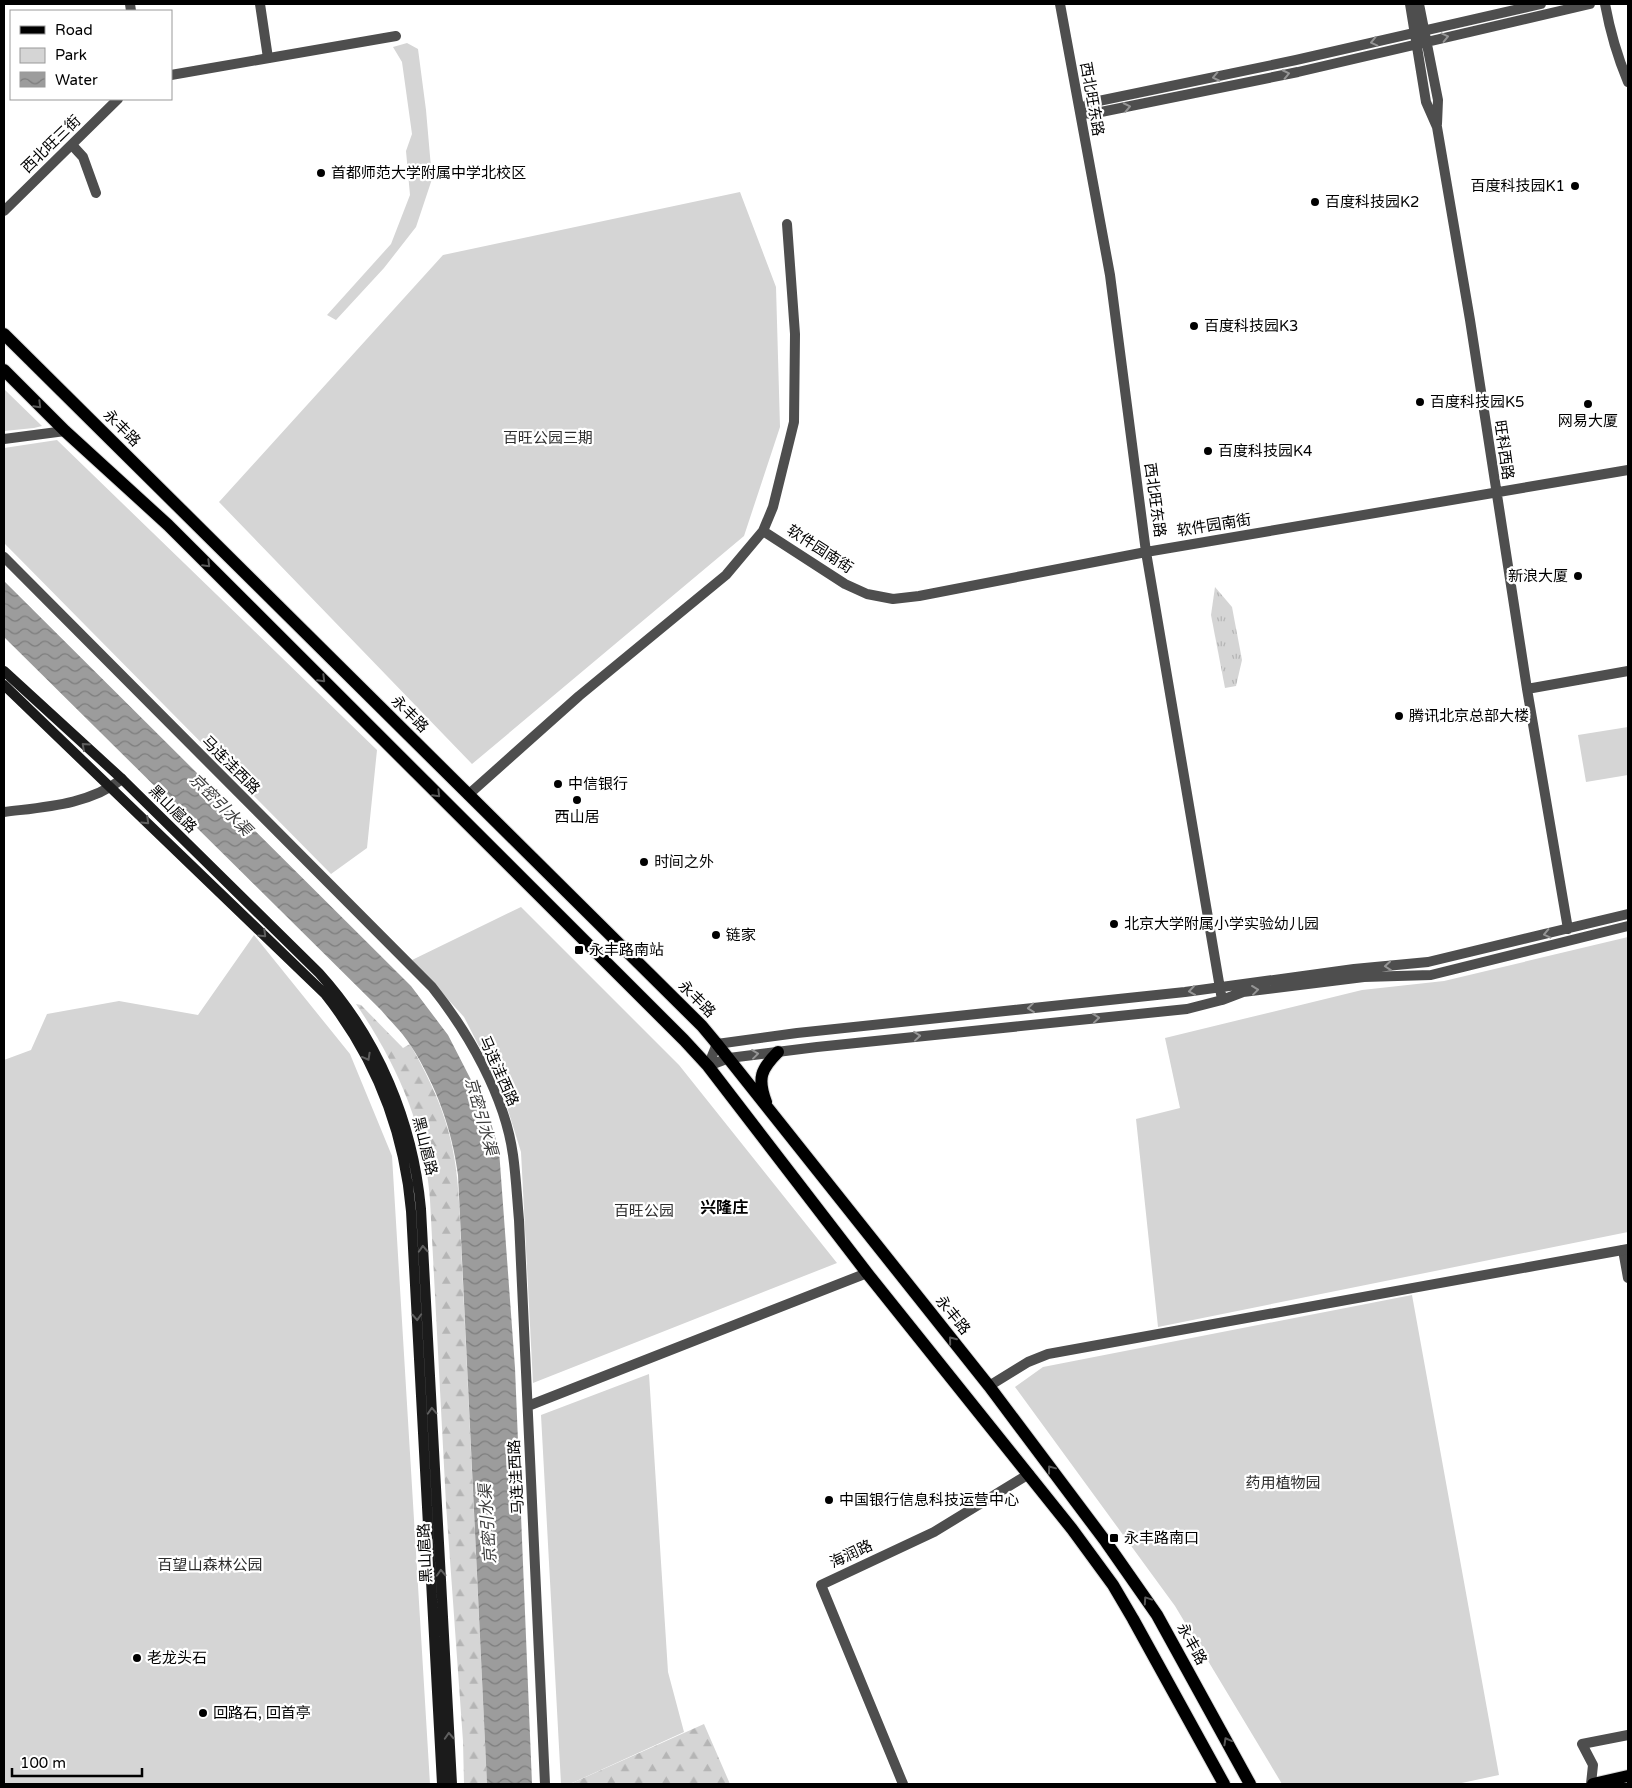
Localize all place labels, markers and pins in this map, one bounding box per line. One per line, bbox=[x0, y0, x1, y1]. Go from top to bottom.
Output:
place label: 首都师范大学附属中学北校区 bbox=[331, 164, 526, 182]
marker: 首都师范大学附属中学北校区 bbox=[315, 167, 327, 179]
place label: 百度科技园K1 bbox=[1471, 177, 1565, 195]
marker: 百度科技园K1 bbox=[1569, 180, 1581, 192]
place label: 百度科技园K2 bbox=[1325, 193, 1419, 211]
marker: 百度科技园K2 bbox=[1309, 196, 1321, 208]
place label: 百度科技园K3 bbox=[1204, 317, 1298, 335]
marker: 百度科技园K3 bbox=[1188, 320, 1200, 332]
place label: 百度科技园K5 bbox=[1430, 393, 1524, 411]
marker: 百度科技园K5 bbox=[1414, 396, 1426, 408]
marker: 网易大厦 bbox=[1582, 398, 1594, 410]
place label: 网易大厦 bbox=[1558, 412, 1618, 430]
place label: 百度科技园K4 bbox=[1218, 442, 1312, 460]
marker: 百度科技园K4 bbox=[1202, 445, 1214, 457]
place label: 新浪大厦 bbox=[1508, 567, 1568, 585]
marker: 新浪大厦 bbox=[1572, 570, 1584, 582]
place label: 腾讯北京总部大楼 bbox=[1409, 707, 1529, 725]
marker: 腾讯北京总部大楼 bbox=[1393, 710, 1405, 722]
place label: 中信银行 bbox=[568, 775, 628, 793]
marker: 中信银行 bbox=[552, 778, 564, 790]
marker: 西山居 bbox=[571, 794, 583, 806]
place label: 西山居 bbox=[554, 808, 600, 826]
place label: 时间之外 bbox=[654, 853, 714, 871]
marker: 时间之外 bbox=[638, 856, 650, 868]
place label: 北京大学附属小学实验幼儿园 bbox=[1124, 915, 1319, 933]
marker: 北京大学附属小学实验幼儿园 bbox=[1108, 918, 1120, 930]
place label: 链家 bbox=[726, 926, 756, 944]
marker: 链家 bbox=[710, 929, 722, 941]
place label: 永丰路南站 bbox=[589, 941, 664, 959]
marker: 永丰路南站 bbox=[573, 944, 585, 956]
place label: 中国银行信息科技运营中心 bbox=[839, 1491, 1019, 1509]
marker: 中国银行信息科技运营中心 bbox=[823, 1494, 835, 1506]
place label: 永丰路南口 bbox=[1124, 1529, 1199, 1547]
marker: 永丰路南口 bbox=[1108, 1532, 1120, 1544]
place label: 老龙头石 bbox=[147, 1649, 207, 1667]
marker: 老龙头石 bbox=[131, 1652, 143, 1664]
place label: 回路石, 回首亭 bbox=[213, 1704, 311, 1722]
marker: 回路石, 回首亭 bbox=[197, 1707, 209, 1719]

